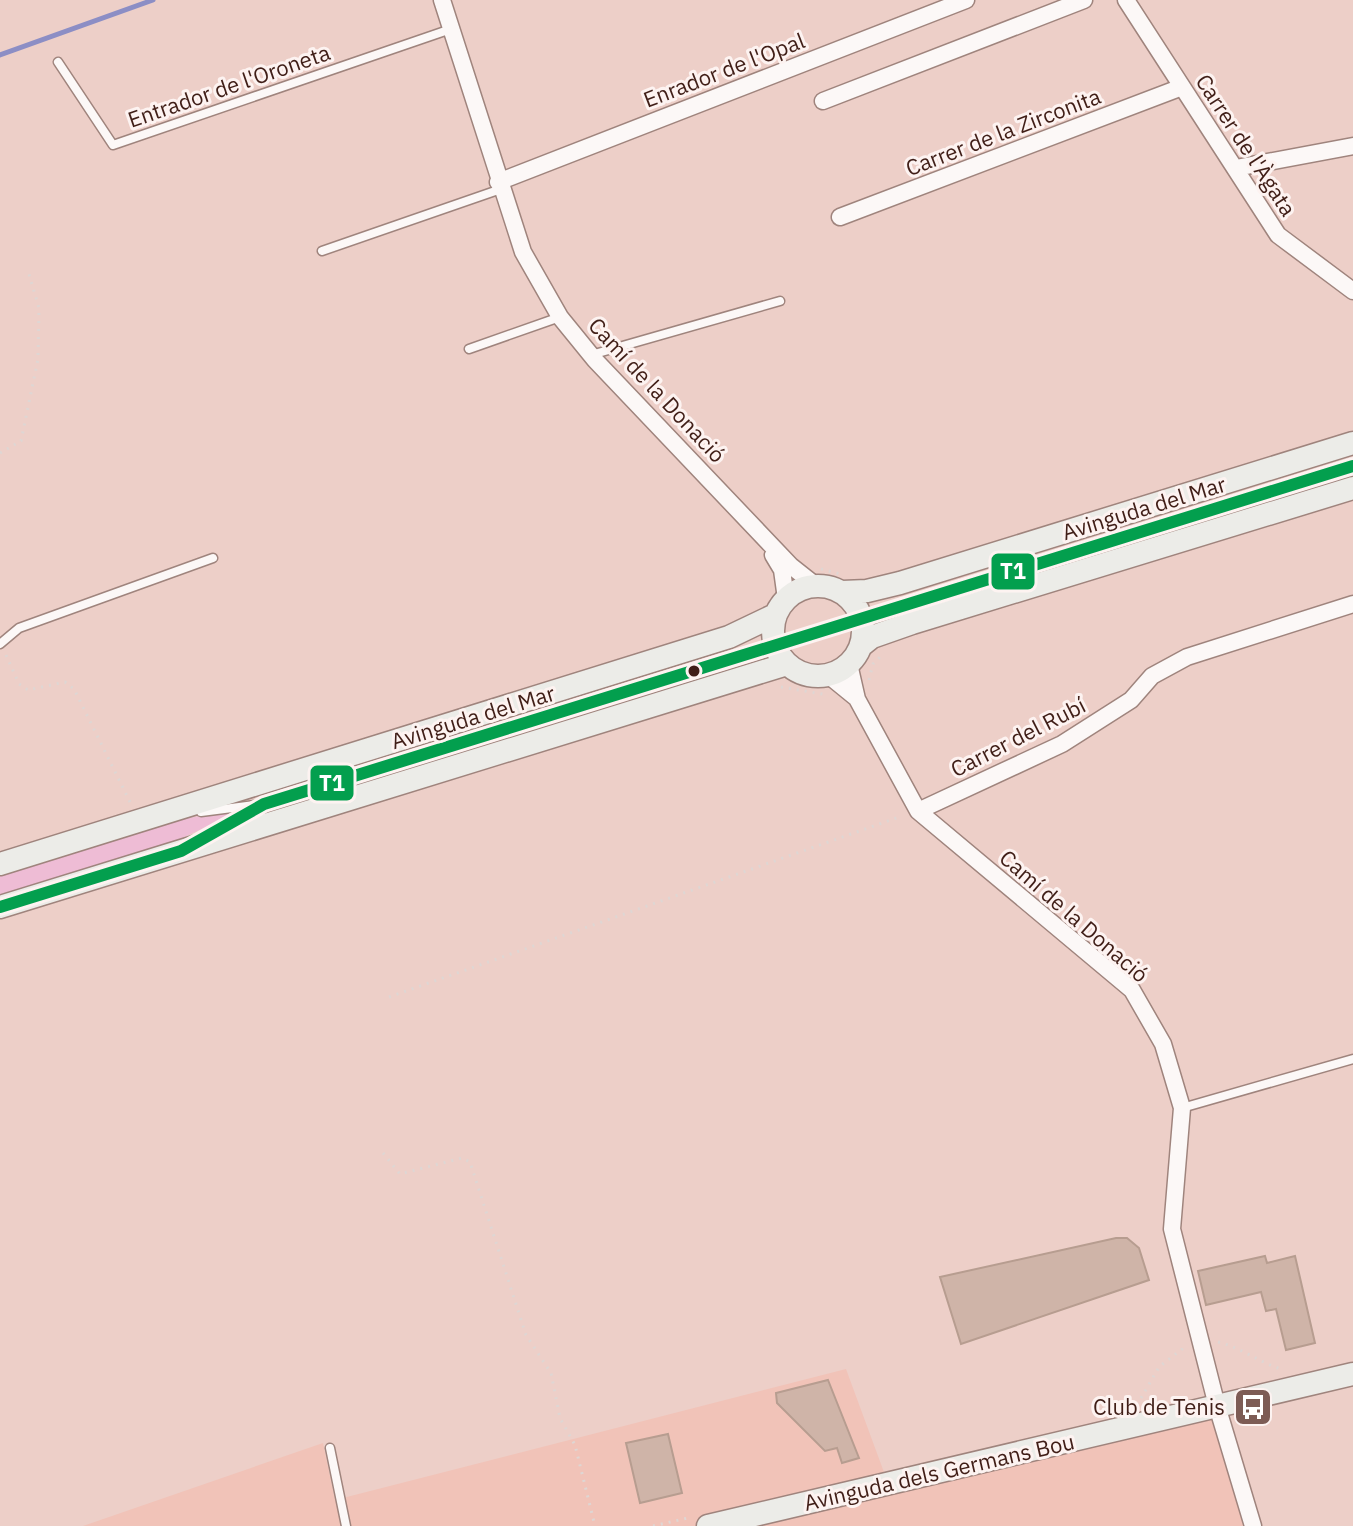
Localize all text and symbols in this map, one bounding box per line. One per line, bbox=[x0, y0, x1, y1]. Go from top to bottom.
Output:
street label: Enrador de l'Opal bbox=[639, 25, 809, 114]
street label: Entrador de l'Oroneta bbox=[124, 37, 334, 134]
street label: Carrer de l'Àgata bbox=[1190, 68, 1303, 222]
street label: Carrer de la Zirconita bbox=[901, 81, 1105, 182]
street label: Camí de la Donació bbox=[582, 311, 732, 468]
street label: Avinguda del Mar bbox=[1058, 469, 1229, 546]
line badge: T1 bbox=[990, 552, 1036, 591]
text: T1 bbox=[1000, 556, 1026, 585]
unlabelled marker bbox=[686, 663, 702, 679]
street label: Avinguda del Mar bbox=[387, 678, 558, 755]
street label: Carrer del Rubí bbox=[945, 690, 1091, 783]
line badge: T1 bbox=[309, 764, 355, 802]
text: T1 bbox=[319, 768, 345, 797]
street label: Camí de la Donació bbox=[994, 843, 1155, 988]
bus stop icon: Club de Tenis bbox=[1232, 1386, 1274, 1428]
place label: Club de Tenis bbox=[1093, 1392, 1225, 1421]
street label: Avinguda dels Germans Bou bbox=[801, 1426, 1077, 1517]

